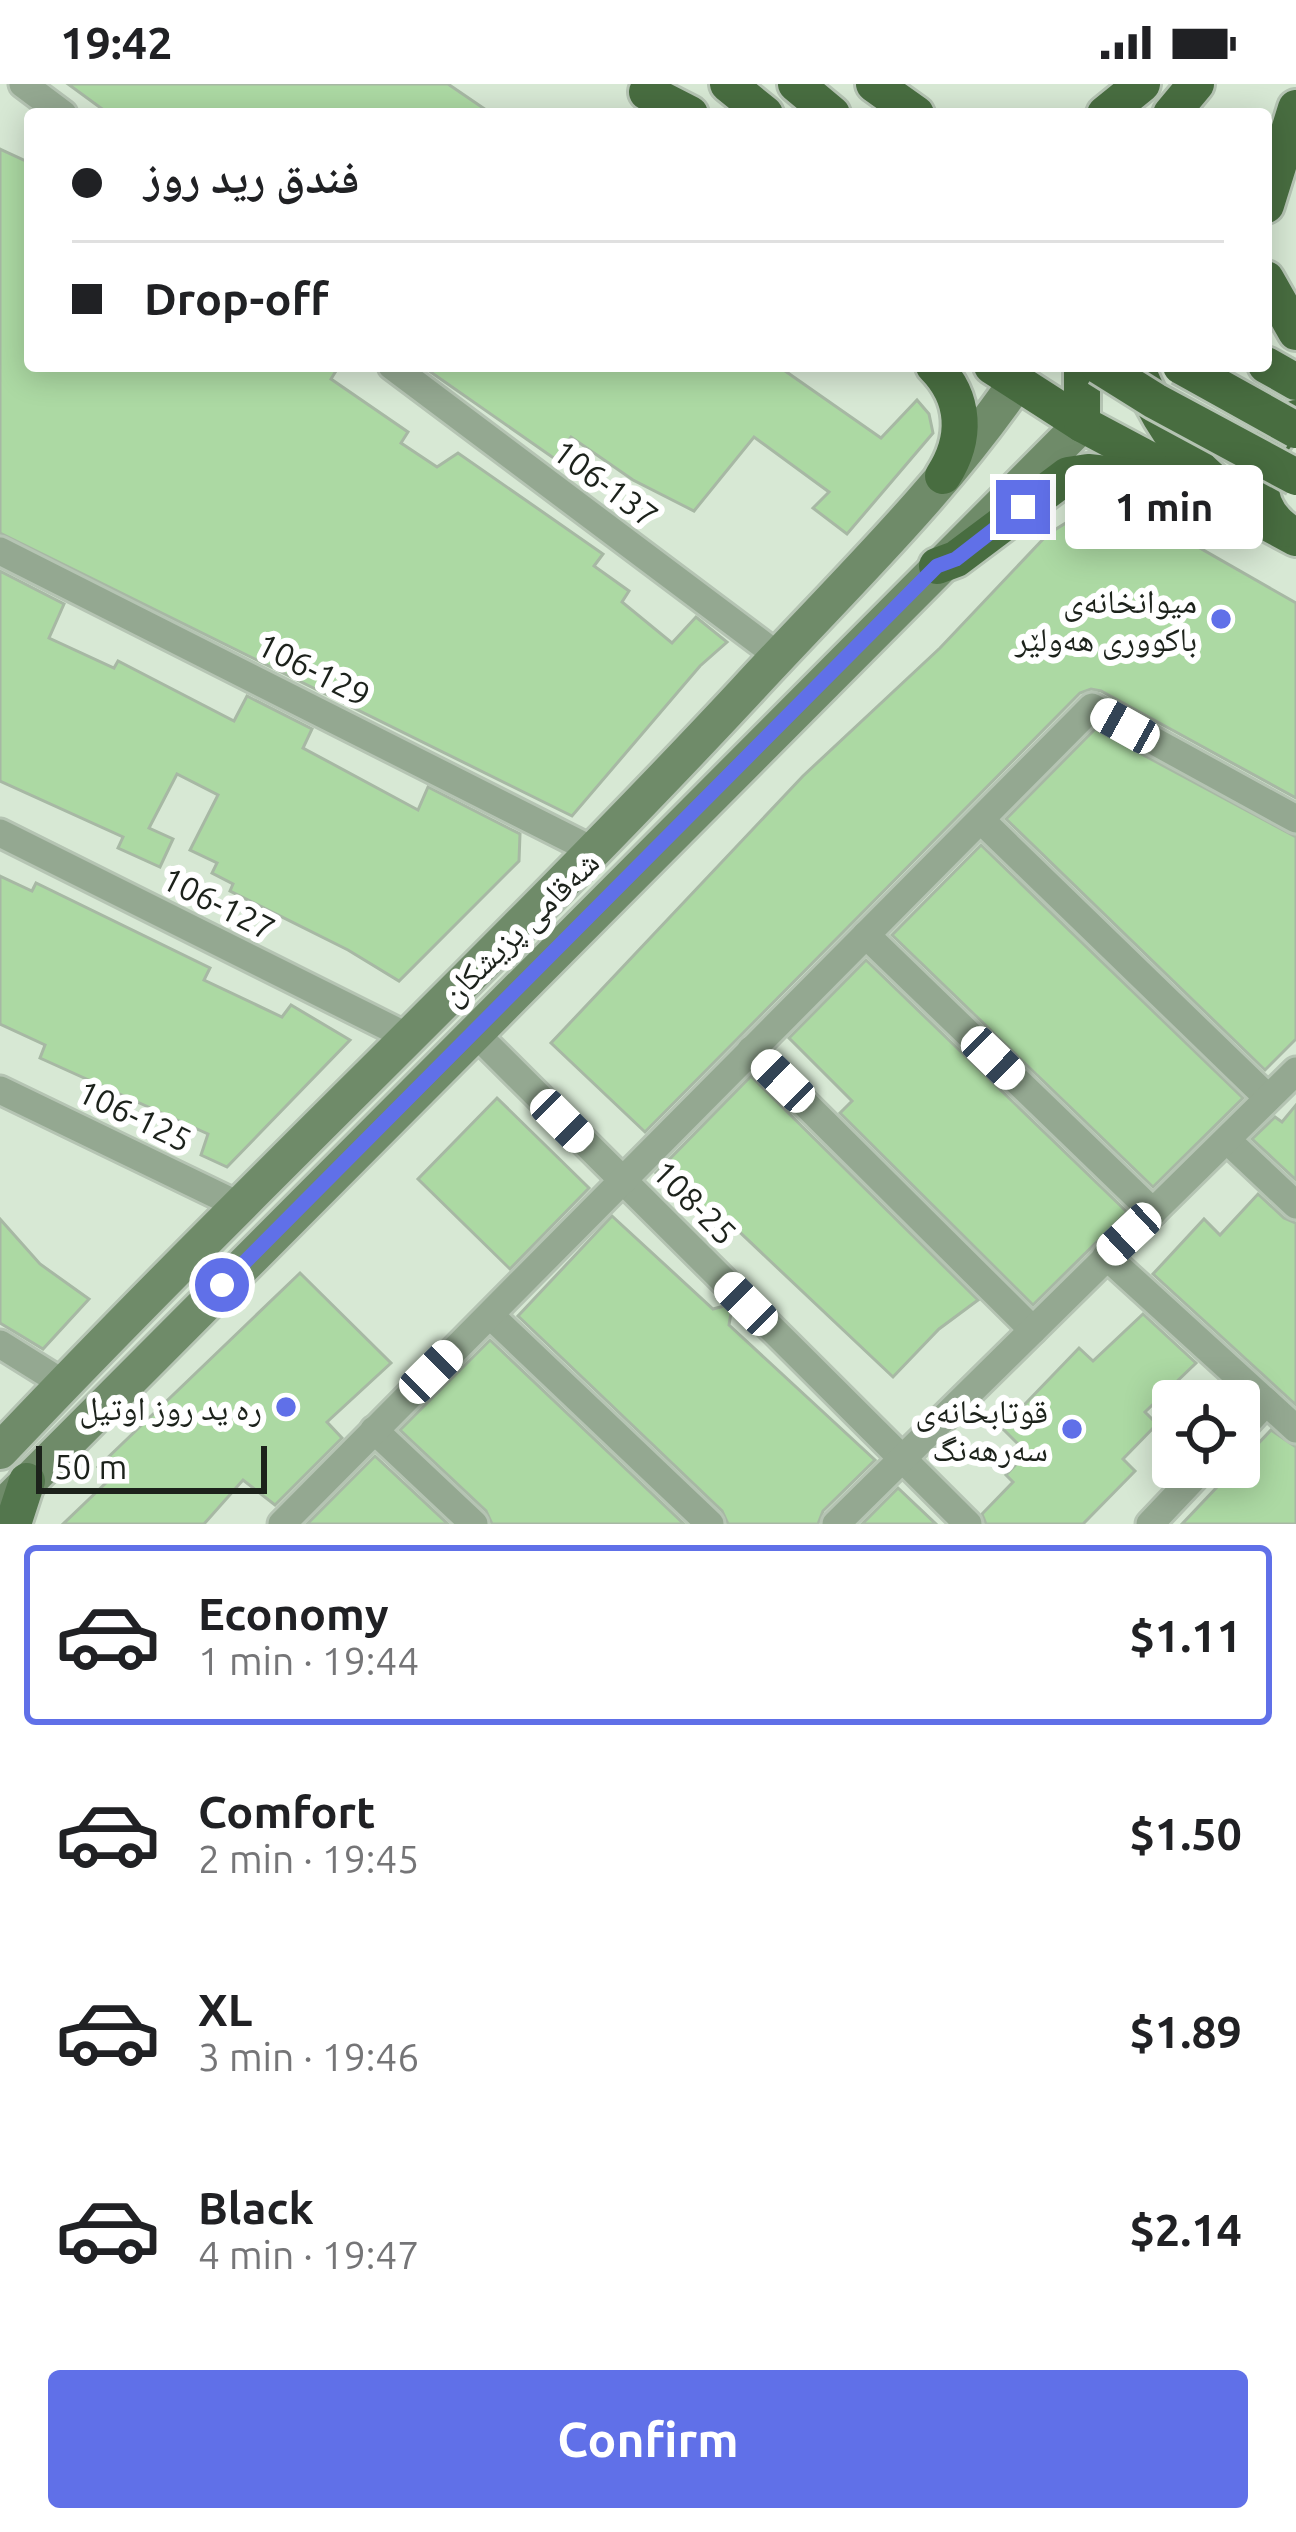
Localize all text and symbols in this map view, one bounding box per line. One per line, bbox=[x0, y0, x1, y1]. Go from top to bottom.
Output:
text: 19:42 bbox=[60, 17, 173, 68]
text: فندق ريد روز bbox=[144, 151, 359, 202]
text: Drop-off bbox=[144, 273, 329, 324]
street label: 106-137 bbox=[546, 432, 666, 534]
callout: 1 min bbox=[1065, 465, 1263, 549]
route end bbox=[996, 480, 1050, 534]
text: 1 min bbox=[1115, 485, 1213, 528]
place label: میوانخانەی باکووری هەولێر bbox=[1014, 582, 1197, 660]
marker: میوانخانەی باکووری هەولێر bbox=[1208, 606, 1234, 632]
street label: 106-129 bbox=[252, 625, 376, 713]
car bbox=[1085, 693, 1165, 759]
street label: شەقامی پزیشکان bbox=[432, 843, 608, 1014]
street label: 106-127 bbox=[157, 859, 281, 947]
car bbox=[955, 1020, 1031, 1096]
car bbox=[745, 1043, 821, 1119]
street label: 106-125 bbox=[72, 1072, 198, 1158]
car bbox=[524, 1083, 600, 1159]
street label: 108-25 bbox=[646, 1153, 744, 1251]
car bbox=[1090, 1196, 1168, 1272]
route start bbox=[195, 1258, 249, 1312]
car bbox=[708, 1266, 784, 1342]
car bbox=[393, 1334, 469, 1410]
map controls bbox=[1152, 1380, 1260, 1488]
button: locate bbox=[1152, 1380, 1260, 1488]
place label: ره يد روز اوتيل bbox=[79, 1389, 262, 1429]
place label: قوتابخانەی سەرهەنگ bbox=[915, 1392, 1048, 1468]
marker: ره يد روز اوتيل bbox=[273, 1394, 299, 1420]
marker: قوتابخانەی سەرهەنگ bbox=[1059, 1416, 1085, 1442]
scale bar bbox=[36, 1440, 267, 1493]
text: 50 m bbox=[54, 1448, 127, 1485]
icon: car bbox=[54, 1581, 162, 1689]
text: Economy bbox=[198, 1588, 389, 1639]
text: $1.11 bbox=[1129, 1610, 1242, 1661]
text: 1 min · 19:44 bbox=[198, 1639, 419, 1682]
icon: car bbox=[54, 1779, 162, 1887]
text: Comfort bbox=[198, 1786, 375, 1837]
text: $1.50 bbox=[1129, 1808, 1242, 1859]
text: 2 min · 19:45 bbox=[198, 1837, 419, 1880]
icon: car bbox=[54, 1977, 162, 2085]
text: XL bbox=[198, 1984, 252, 2035]
text: $1.89 bbox=[1129, 2006, 1242, 2057]
text: 3 min · 19:46 bbox=[198, 2035, 419, 2078]
icon: car bbox=[54, 2175, 162, 2283]
text: Black bbox=[198, 2182, 314, 2233]
text: $2.14 bbox=[1129, 2204, 1242, 2255]
text: 4 min · 19:47 bbox=[198, 2233, 419, 2276]
button: Confirm bbox=[48, 2370, 1248, 2508]

